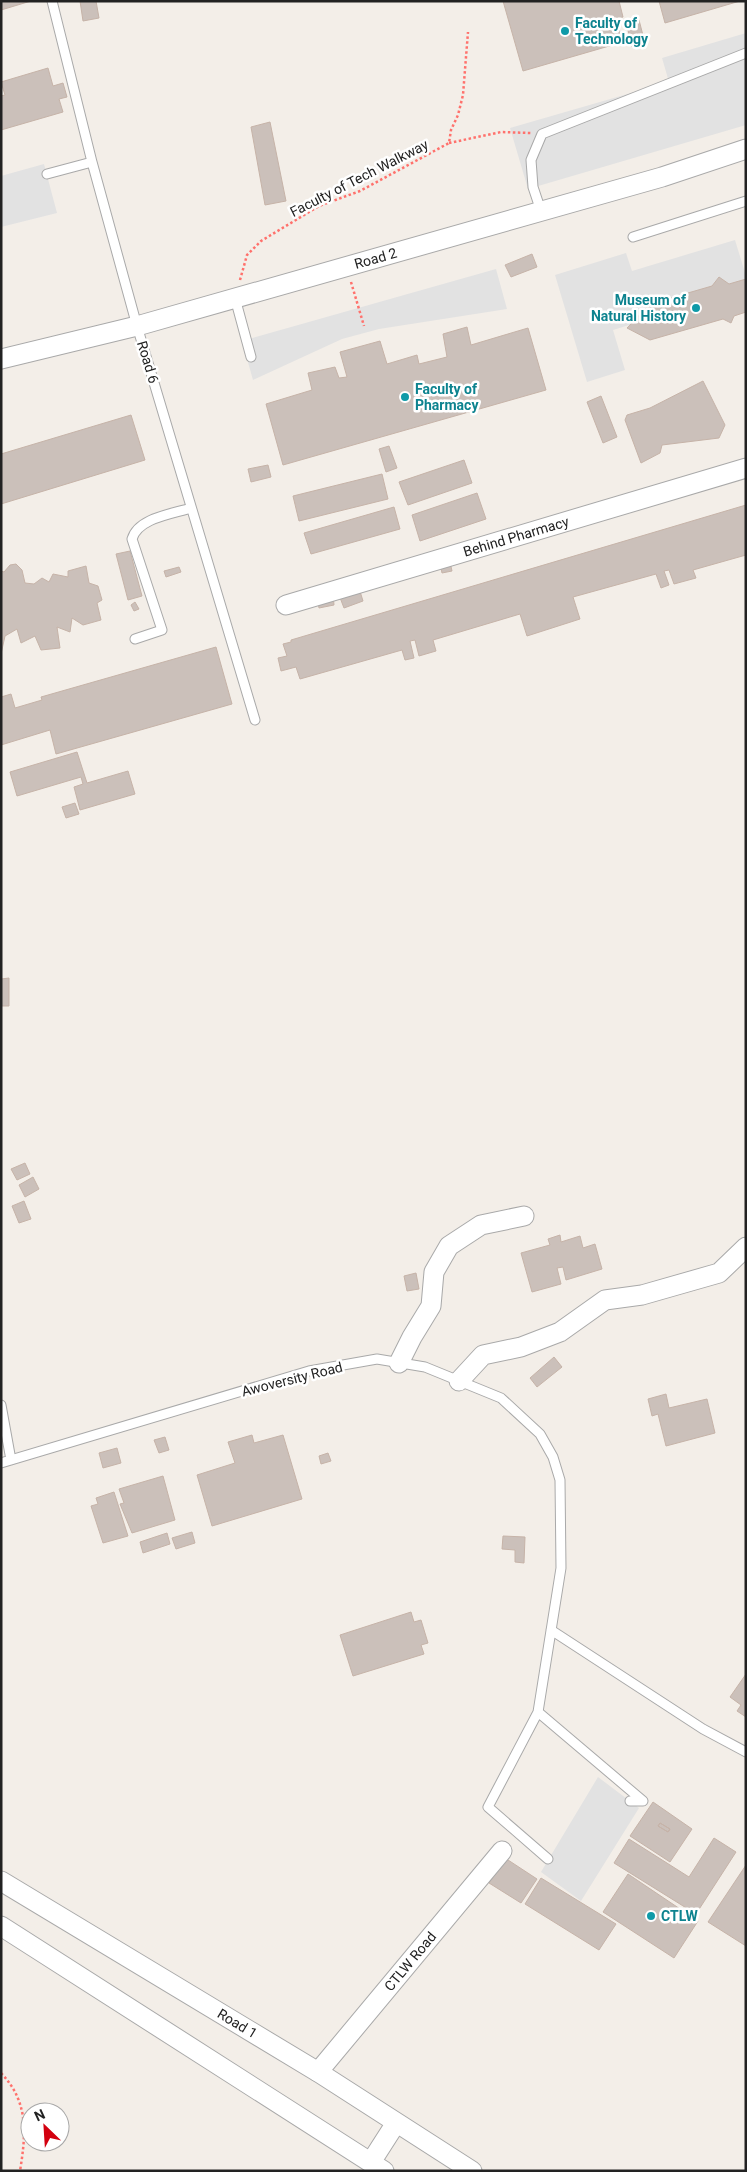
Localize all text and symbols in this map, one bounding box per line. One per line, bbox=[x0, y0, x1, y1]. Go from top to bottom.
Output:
place label: Faculty of Technology bbox=[575, 15, 649, 47]
marker: Faculty of Technology bbox=[559, 25, 571, 37]
street label: Faculty of Tech Walkway bbox=[287, 136, 431, 220]
street label: Road 2 bbox=[353, 245, 399, 272]
place label: Museum of Natural History bbox=[591, 292, 687, 324]
marker: Museum of Natural History bbox=[690, 302, 702, 314]
street label: Road 6 bbox=[134, 339, 162, 385]
place label: Faculty of Pharmacy bbox=[415, 381, 479, 413]
marker: Faculty of Pharmacy bbox=[399, 391, 411, 403]
street label: Behind Pharmacy bbox=[461, 513, 571, 560]
street label: Awoversity Road bbox=[240, 1359, 344, 1399]
place label: CTLW bbox=[661, 1908, 698, 1924]
marker: CTLW bbox=[645, 1910, 657, 1922]
street label: CTLW Road bbox=[381, 1929, 439, 1994]
street label: Road 1 bbox=[215, 2005, 260, 2042]
north arrow bbox=[20, 2102, 70, 2152]
text: N bbox=[32, 2106, 47, 2125]

